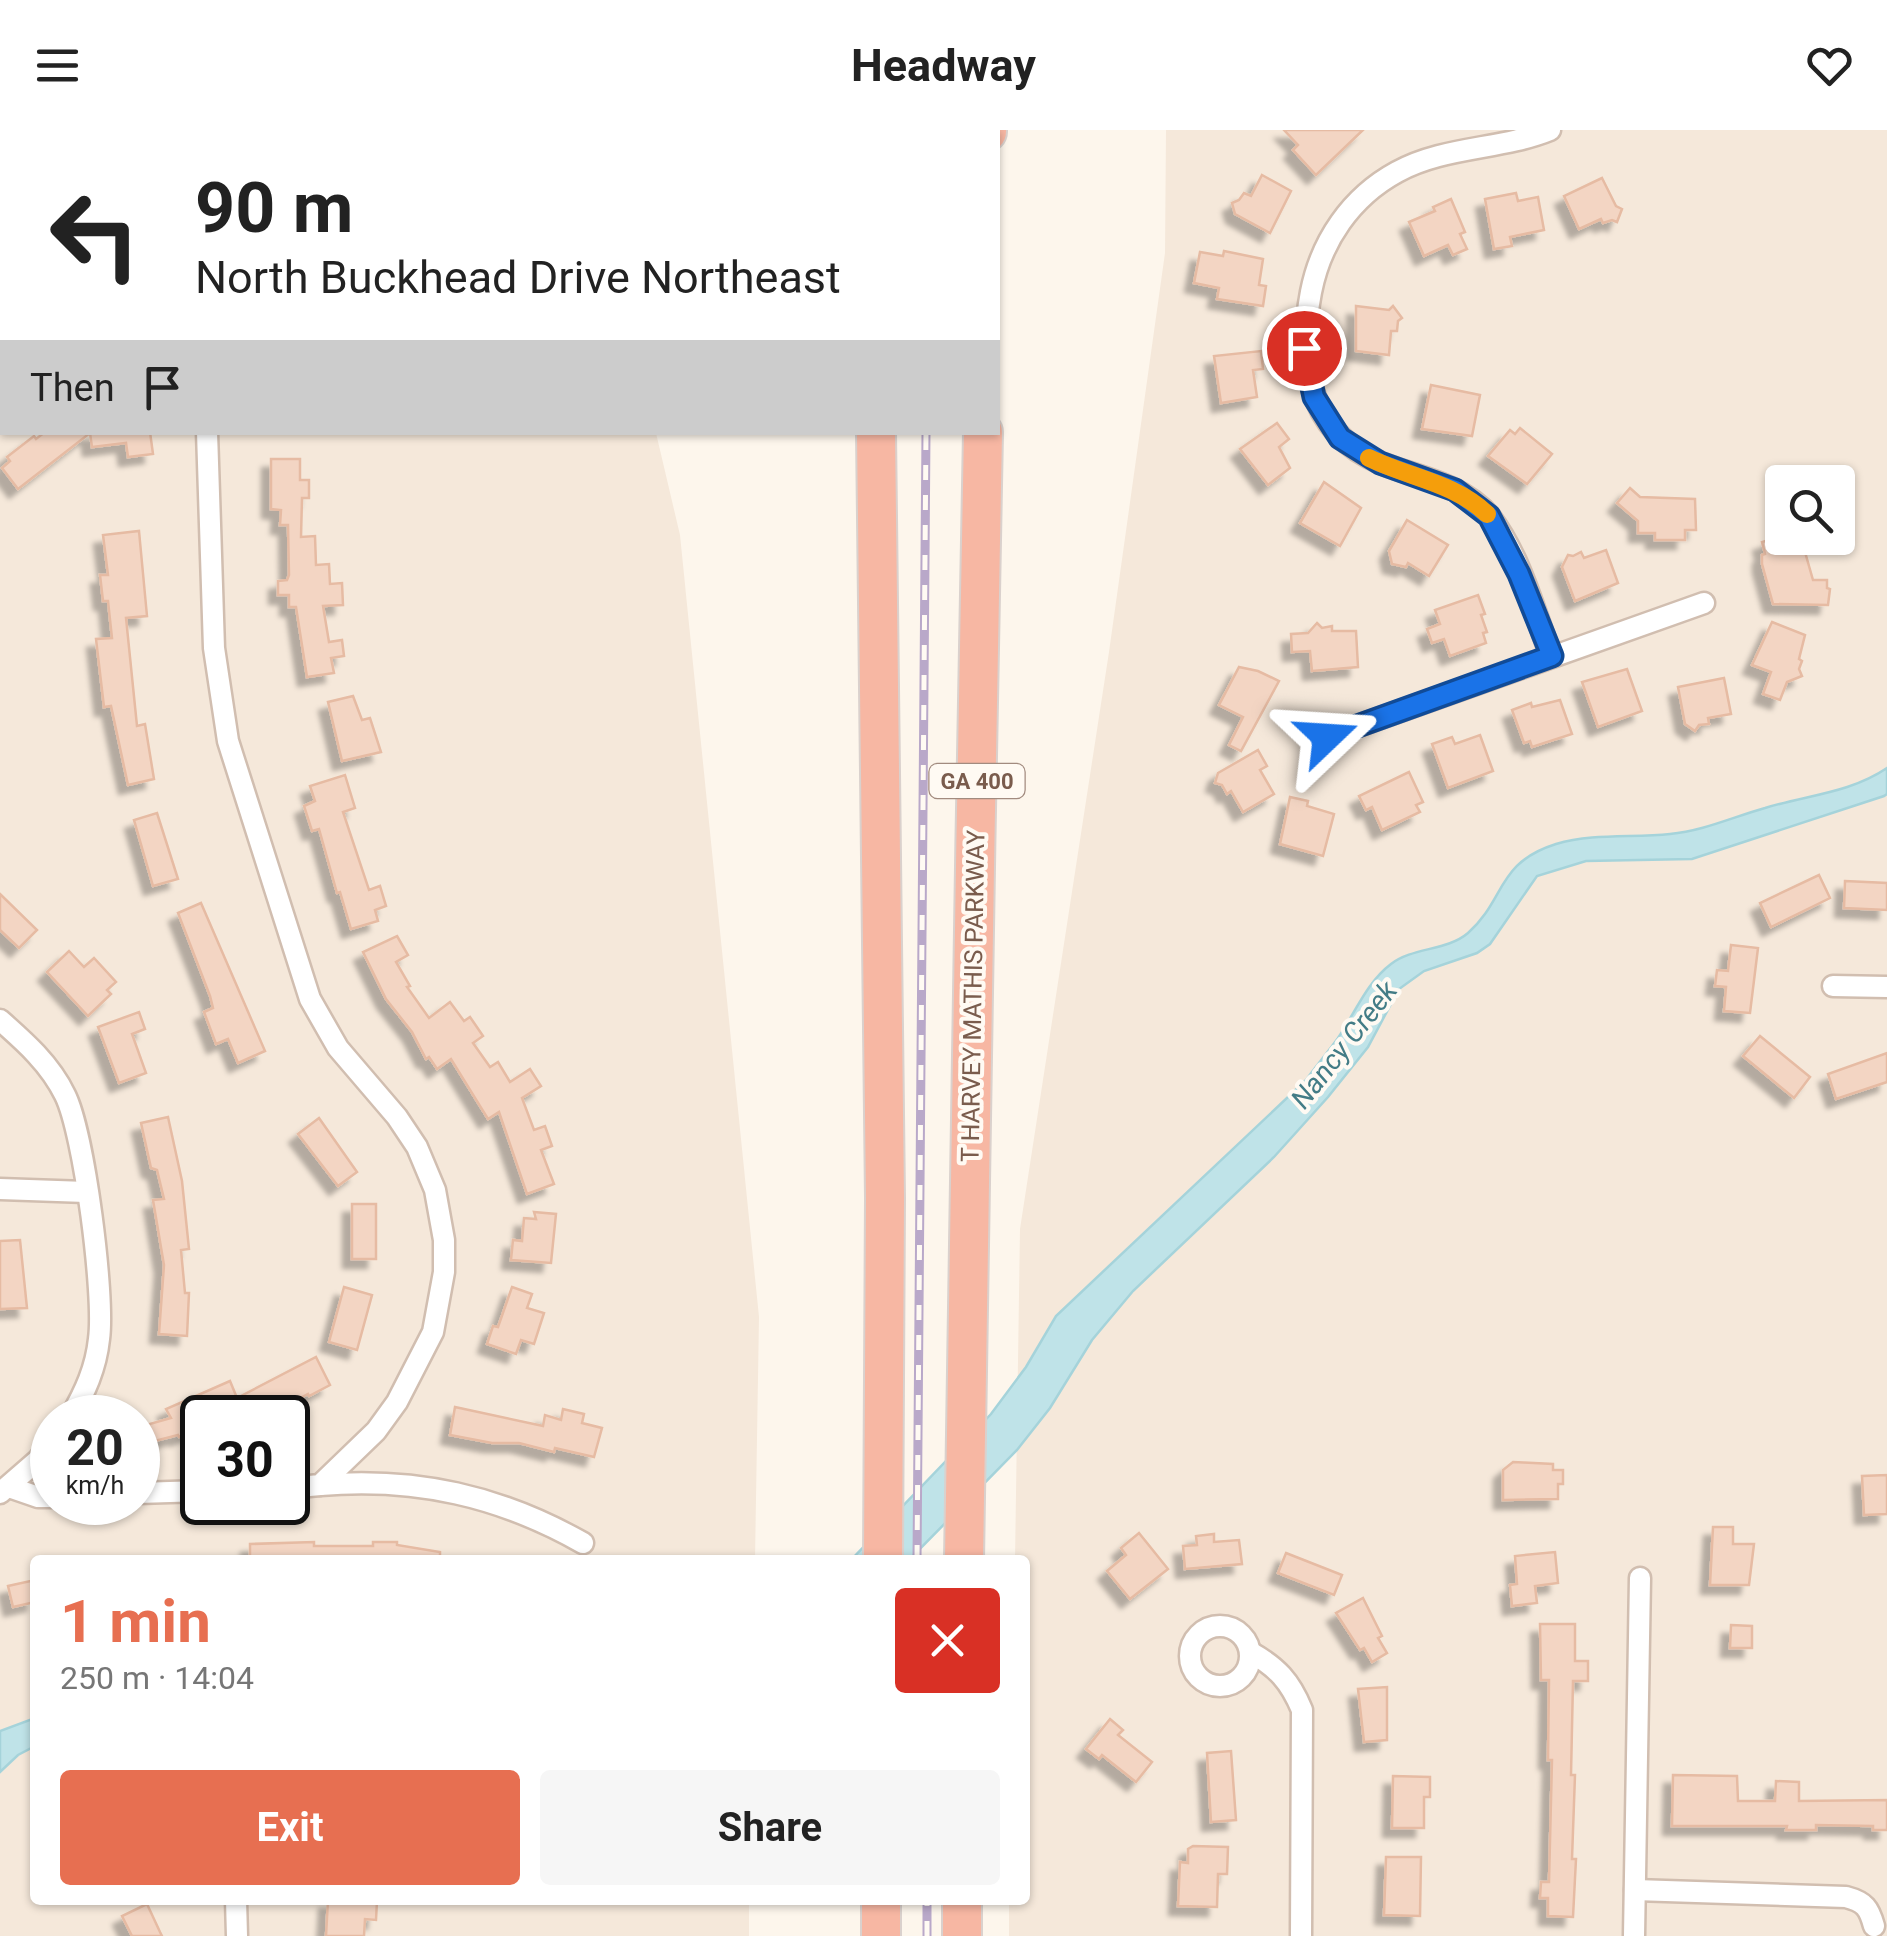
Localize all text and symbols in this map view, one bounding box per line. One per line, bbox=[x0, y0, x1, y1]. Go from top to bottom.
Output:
icon: menu bbox=[30, 38, 85, 93]
icon: heart bbox=[1802, 38, 1857, 93]
text: Headway bbox=[851, 39, 1036, 92]
text: 90 m bbox=[195, 167, 353, 249]
icon: left bbox=[30, 170, 160, 300]
text: North Buckhead Drive Northeast bbox=[195, 251, 841, 304]
pin bbox=[1262, 306, 1347, 391]
icon: arrive bbox=[1277, 321, 1332, 376]
icon: arrive bbox=[135, 360, 190, 415]
text: Then bbox=[30, 366, 115, 410]
map controls bbox=[1765, 465, 1855, 555]
button: search bbox=[1765, 465, 1855, 555]
position arrow bbox=[1275, 685, 1379, 789]
road number: GA 400 bbox=[930, 764, 1024, 798]
street label: T HARVEY MATHIS PARKWAY bbox=[956, 830, 990, 1162]
water label: Nancy Creek bbox=[1284, 974, 1405, 1115]
speed limit sign: 30 bbox=[180, 1395, 310, 1525]
text: 20 bbox=[66, 1419, 124, 1477]
text: km/h bbox=[66, 1471, 124, 1500]
text: 1 min bbox=[60, 1586, 211, 1657]
button: close bbox=[895, 1588, 1000, 1693]
text: 250 m · 14:04 bbox=[60, 1659, 254, 1697]
button: Exit bbox=[60, 1770, 520, 1885]
button: Share bbox=[540, 1770, 1000, 1885]

